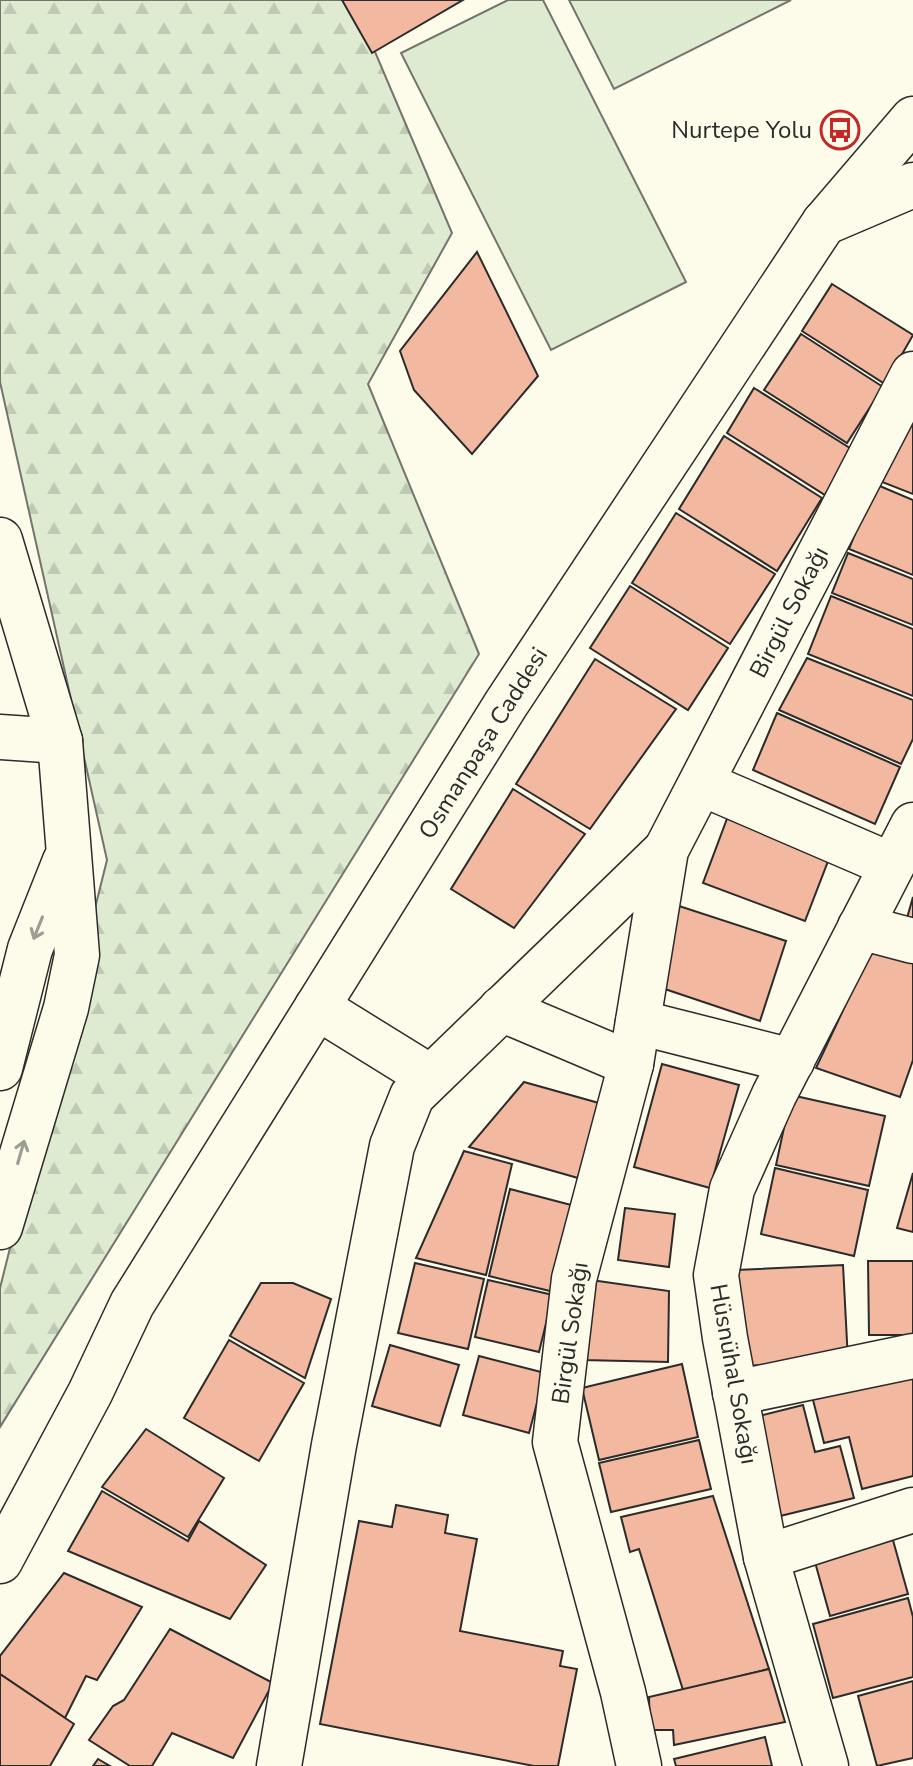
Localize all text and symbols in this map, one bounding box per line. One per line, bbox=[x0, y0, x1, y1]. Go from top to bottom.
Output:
bus stop icon: Nurtepe Yolu bbox=[819, 109, 861, 151]
place label: Nurtepe Yolu bbox=[671, 114, 812, 146]
street label: Birgül Sokağı bbox=[742, 541, 836, 683]
street label: Osmanpaşa Caddesi bbox=[411, 641, 555, 845]
one-way arrow bbox=[30, 915, 45, 940]
one-way arrow bbox=[14, 1140, 29, 1166]
street label: Birgül Sokağı bbox=[544, 1260, 596, 1406]
street label: Hüsnühal Sokağı bbox=[702, 1281, 766, 1467]

